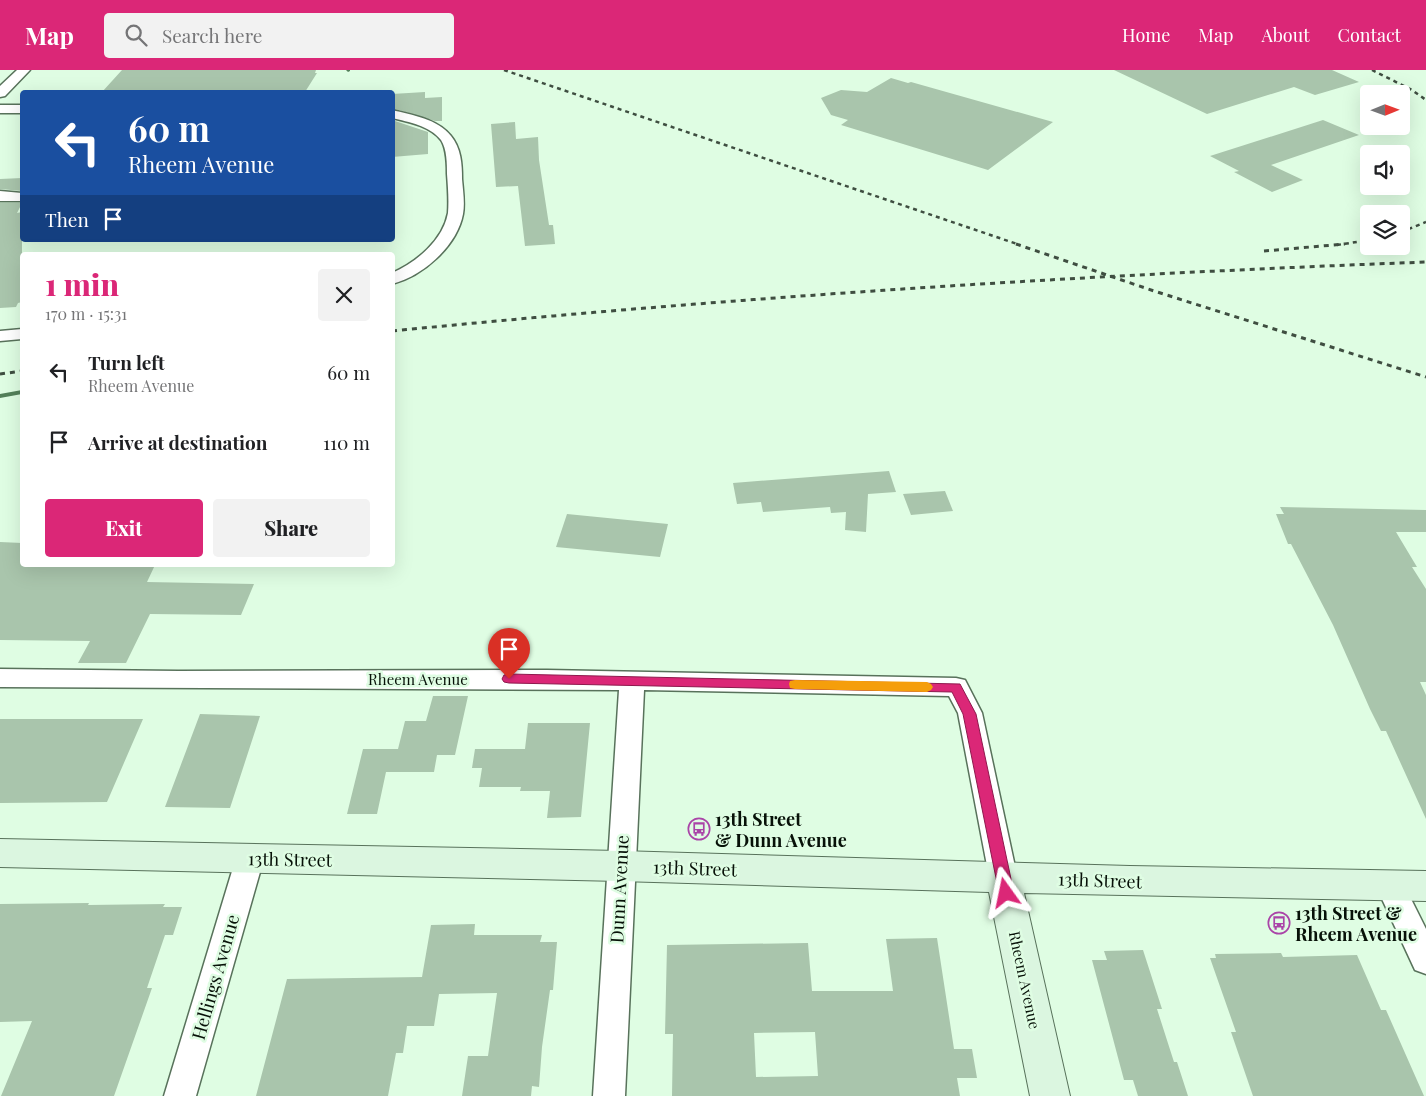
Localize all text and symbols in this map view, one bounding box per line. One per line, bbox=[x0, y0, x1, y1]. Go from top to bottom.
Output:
search box bbox=[104, 13, 454, 58]
text: Map bbox=[25, 19, 74, 51]
icon: search bbox=[122, 21, 150, 49]
text: Search here bbox=[162, 22, 262, 48]
text: Home bbox=[1122, 23, 1170, 47]
text: Map bbox=[1198, 23, 1233, 47]
text: About bbox=[1261, 23, 1310, 47]
text: Contact bbox=[1338, 23, 1401, 47]
north arrow bbox=[1360, 85, 1410, 135]
map controls bbox=[1360, 85, 1410, 255]
text: 60 m bbox=[128, 104, 210, 151]
icon: left bbox=[45, 110, 110, 175]
button: sound bbox=[1360, 145, 1410, 195]
text: Rheem Avenue bbox=[128, 149, 274, 179]
icon: arrive bbox=[99, 205, 127, 233]
button: layers bbox=[1360, 205, 1410, 255]
text: Then bbox=[45, 206, 89, 232]
text: 1 min bbox=[45, 264, 119, 304]
button: close bbox=[318, 269, 370, 321]
text: 170 m · 15:31 bbox=[45, 303, 127, 324]
text: Turn left bbox=[88, 349, 165, 375]
icon: left bbox=[45, 358, 73, 386]
text: 60 m bbox=[327, 359, 370, 385]
text: Rheem Avenue bbox=[88, 375, 194, 396]
icon: arrive bbox=[45, 428, 73, 456]
text: Arrive at destination bbox=[88, 429, 268, 455]
text: 110 m bbox=[323, 429, 370, 455]
button: Exit bbox=[45, 499, 203, 557]
button: Share bbox=[213, 499, 370, 557]
pin bbox=[488, 628, 530, 679]
icon: arrive bbox=[495, 635, 523, 663]
street label: Rheem Avenue bbox=[368, 669, 468, 689]
place label: 13th Street & Dunn Avenue bbox=[715, 807, 847, 852]
bus stop icon: 13th Street & Dunn Avenue bbox=[687, 817, 711, 841]
street label: Dunn Avenue bbox=[604, 834, 634, 944]
street label: 13th Street bbox=[248, 846, 333, 872]
street label: 13th Street bbox=[652, 855, 738, 881]
position arrow bbox=[979, 866, 1031, 918]
street label: 13th Street bbox=[1057, 867, 1143, 893]
place label: 13th Street & Rheem Avenue bbox=[1295, 901, 1417, 946]
bus stop icon: 13th Street & Rheem Avenue bbox=[1267, 911, 1291, 935]
street label: Hellings Avenue bbox=[186, 912, 244, 1042]
street label: Rheem Avenue bbox=[1005, 929, 1045, 1031]

